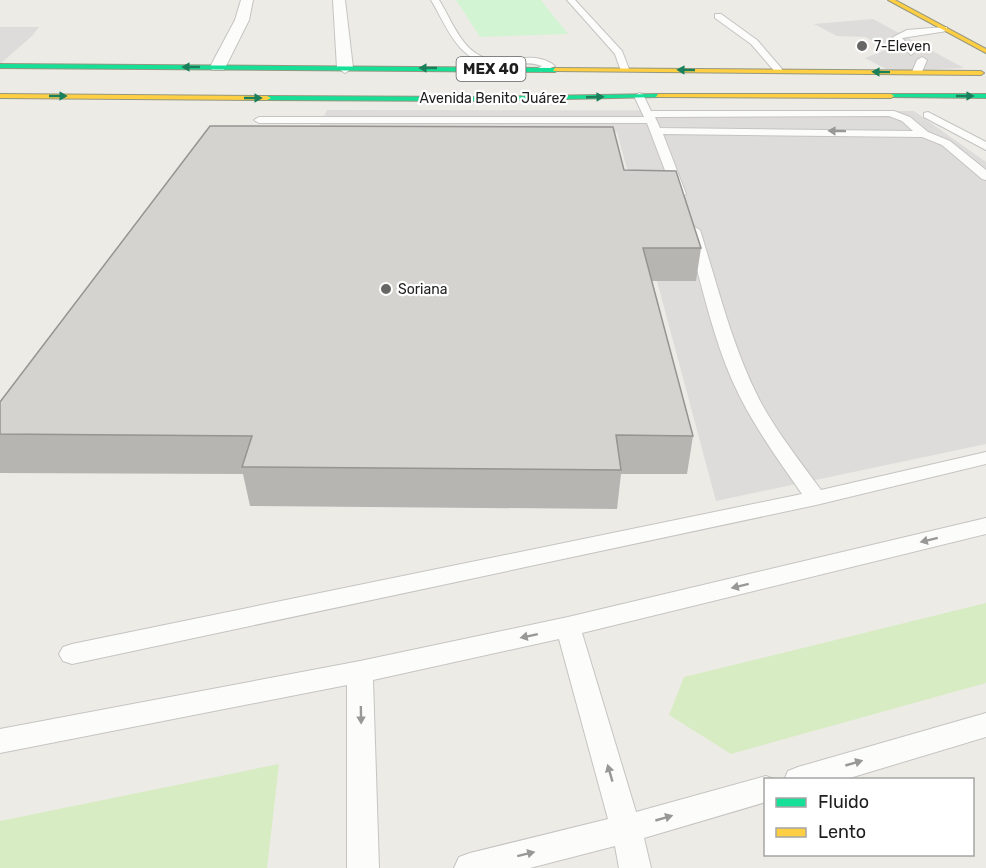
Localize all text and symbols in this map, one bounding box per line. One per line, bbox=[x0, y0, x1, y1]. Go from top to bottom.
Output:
place label: 7-Eleven bbox=[874, 38, 931, 55]
marker: 7-Eleven bbox=[855, 39, 869, 53]
road number: MEX 40 bbox=[456, 57, 526, 81]
one-way arrow bbox=[182, 62, 201, 71]
one-way arrow bbox=[419, 63, 438, 73]
one-way arrow bbox=[677, 65, 696, 75]
one-way arrow bbox=[872, 67, 891, 77]
street label: Avenida Benito Juárez bbox=[420, 90, 566, 107]
one-way arrow bbox=[49, 91, 68, 101]
one-way arrow bbox=[956, 91, 975, 101]
one-way arrow bbox=[244, 93, 263, 103]
one-way arrow bbox=[586, 93, 605, 102]
one-way arrow bbox=[827, 127, 846, 136]
place label: Soriana bbox=[398, 281, 447, 298]
marker: Soriana bbox=[379, 282, 393, 296]
one-way arrow bbox=[920, 536, 938, 546]
one-way arrow bbox=[730, 581, 749, 591]
one-way arrow bbox=[520, 632, 539, 641]
one-way arrow bbox=[356, 706, 366, 725]
one-way arrow bbox=[845, 758, 863, 767]
one-way arrow bbox=[605, 764, 614, 782]
legend bbox=[764, 778, 974, 856]
text: Fluido bbox=[818, 791, 869, 813]
one-way arrow bbox=[656, 813, 674, 822]
text: Lento bbox=[818, 821, 866, 843]
one-way arrow bbox=[518, 849, 536, 858]

